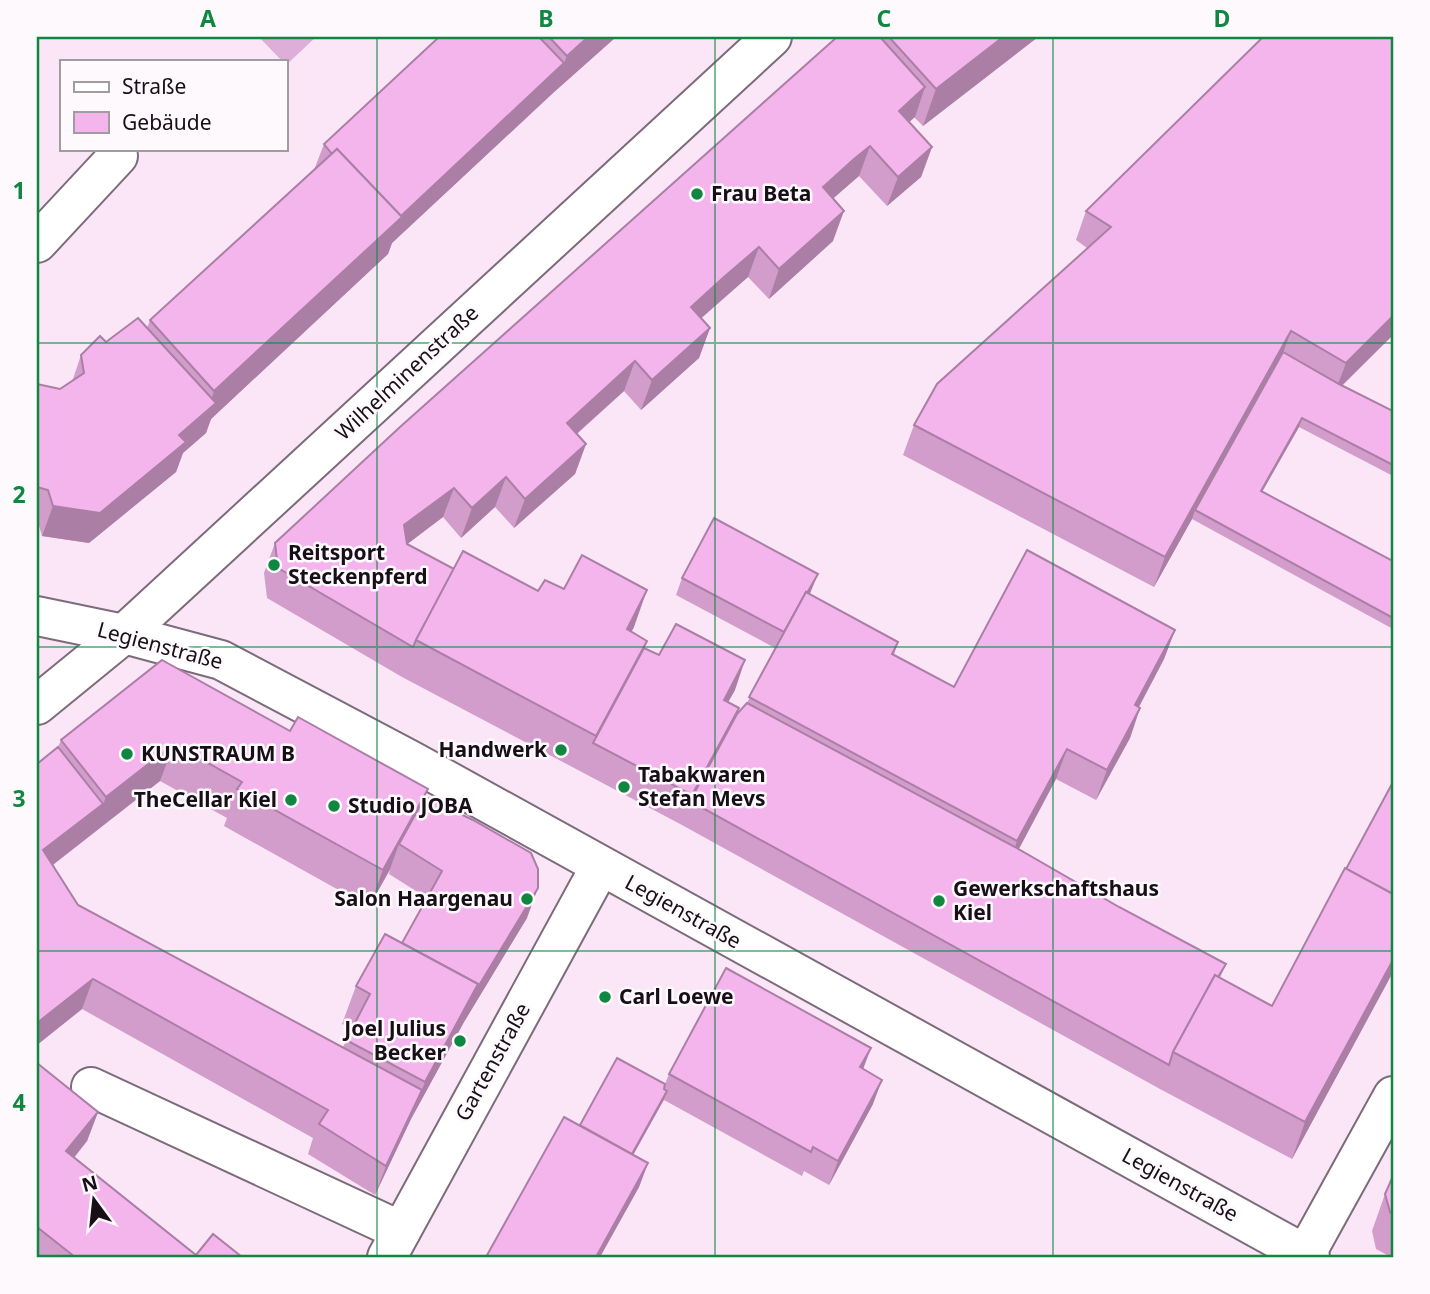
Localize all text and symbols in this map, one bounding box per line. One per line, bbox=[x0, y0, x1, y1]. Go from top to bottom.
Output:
text: A bbox=[200, 2, 216, 34]
text: B bbox=[538, 2, 554, 34]
text: C bbox=[877, 2, 892, 34]
text: D bbox=[1214, 2, 1230, 34]
legend bbox=[60, 60, 287, 150]
text: Straße bbox=[122, 72, 186, 100]
text: Gebäude bbox=[122, 108, 212, 136]
text: 1 bbox=[12, 174, 26, 206]
place label: Frau Beta bbox=[711, 179, 811, 207]
marker: Frau Beta bbox=[689, 186, 705, 202]
street label: Wilhelminenstraße bbox=[329, 299, 484, 446]
text: 2 bbox=[12, 478, 26, 510]
place label: Reitsport Steckenpferd bbox=[288, 538, 427, 590]
marker: Reitsport Steckenpferd bbox=[266, 557, 282, 573]
street label: Legienstraße bbox=[94, 615, 226, 675]
place label: Handwerk bbox=[439, 735, 548, 763]
place label: KUNSTRAUM B bbox=[141, 739, 295, 767]
marker: Handwerk bbox=[553, 742, 569, 758]
marker: KUNSTRAUM B bbox=[119, 746, 135, 762]
place label: Tabakwaren Stefan Mevs bbox=[638, 760, 766, 812]
marker: Tabakwaren Stefan Mevs bbox=[616, 779, 632, 795]
text: 3 bbox=[12, 782, 26, 814]
place label: TheCellar Kiel bbox=[134, 785, 277, 813]
place label: Studio JOBA bbox=[348, 791, 473, 819]
marker: TheCellar Kiel bbox=[283, 792, 299, 808]
marker: Studio JOBA bbox=[326, 798, 342, 814]
street label: Legienstraße bbox=[620, 868, 747, 955]
place label: Gewerkschaftshaus Kiel bbox=[953, 874, 1159, 926]
place label: Salon Haargenau bbox=[334, 884, 513, 912]
marker: Salon Haargenau bbox=[519, 891, 535, 907]
marker: Gewerkschaftshaus Kiel bbox=[931, 893, 947, 909]
place label: Carl Loewe bbox=[619, 982, 734, 1010]
marker: Carl Loewe bbox=[597, 989, 613, 1005]
street label: Gartenstraße bbox=[448, 997, 536, 1126]
place label: Joel Julius Becker bbox=[342, 1014, 447, 1066]
marker: Joel Julius Becker bbox=[452, 1033, 468, 1049]
text: 4 bbox=[12, 1086, 26, 1118]
street label: Legienstraße bbox=[1117, 1141, 1244, 1228]
north arrow bbox=[60, 1164, 130, 1234]
text: N bbox=[79, 1169, 100, 1198]

